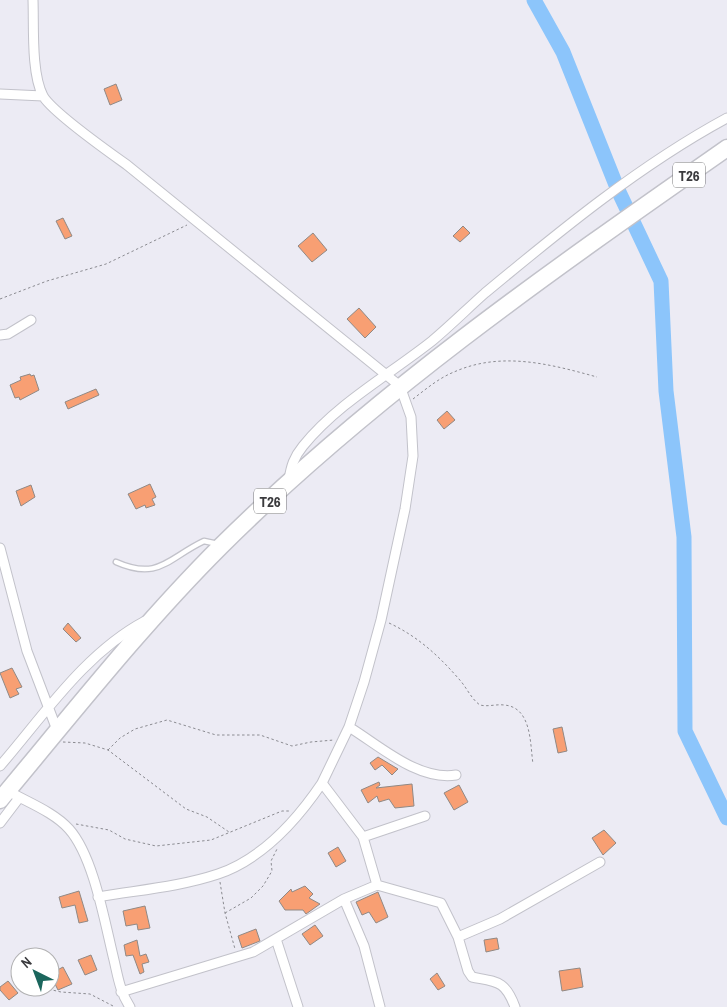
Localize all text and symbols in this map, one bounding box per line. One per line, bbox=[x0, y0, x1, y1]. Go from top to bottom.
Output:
road number: T26 bbox=[673, 162, 705, 188]
road number: T26 bbox=[254, 488, 286, 514]
north arrow bbox=[10, 947, 60, 997]
text: N bbox=[17, 953, 35, 972]

